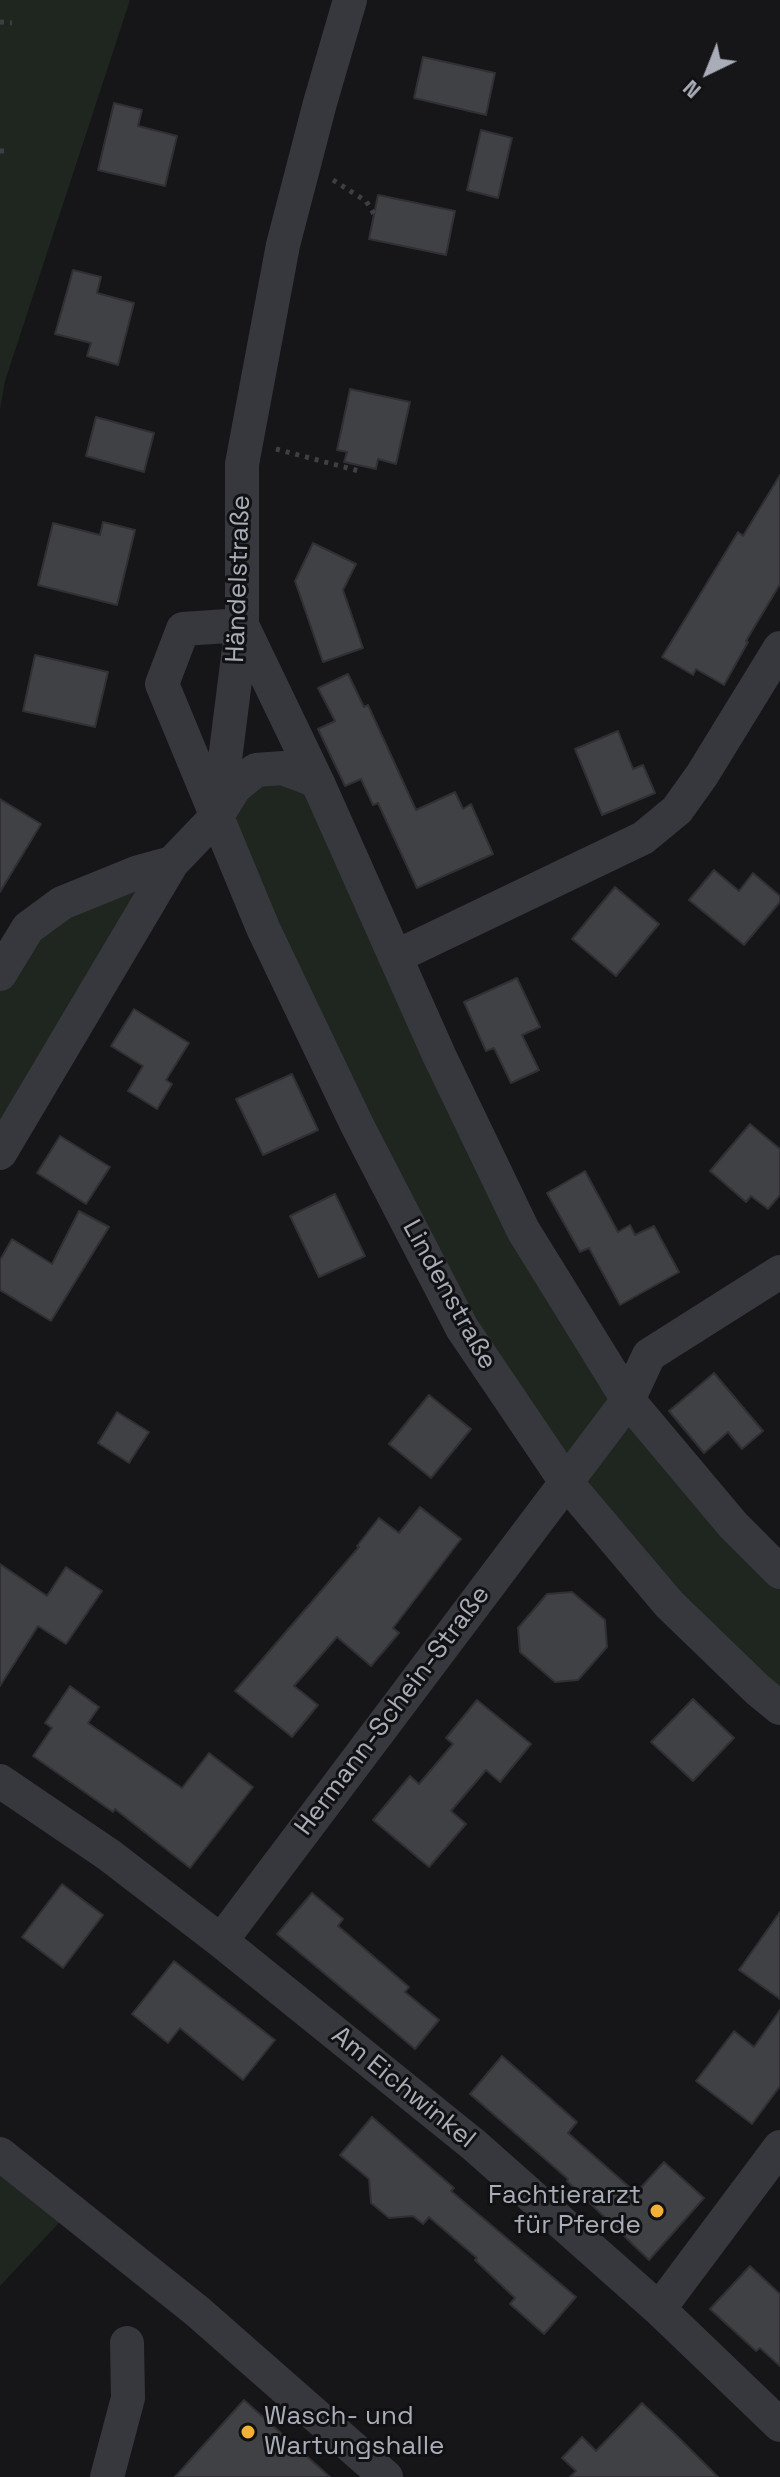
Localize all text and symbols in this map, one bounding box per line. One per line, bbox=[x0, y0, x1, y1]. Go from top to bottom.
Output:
north arrow bbox=[668, 32, 748, 112]
text: N bbox=[677, 74, 707, 105]
street label: Händelstraße bbox=[220, 495, 258, 663]
street label: Lindenstraße bbox=[395, 1215, 503, 1375]
street label: Hermann-Schein-Straße bbox=[289, 1580, 497, 1842]
street label: Am Eichwinkel bbox=[325, 2021, 481, 2155]
place label: Fachtierarzt für Pferde bbox=[488, 2180, 641, 2242]
marker: Fachtierarzt für Pferde bbox=[648, 2202, 666, 2220]
place label: Wasch- und Wartungshalle bbox=[264, 2401, 444, 2462]
marker: Wasch- und Wartungshalle bbox=[239, 2423, 257, 2441]

